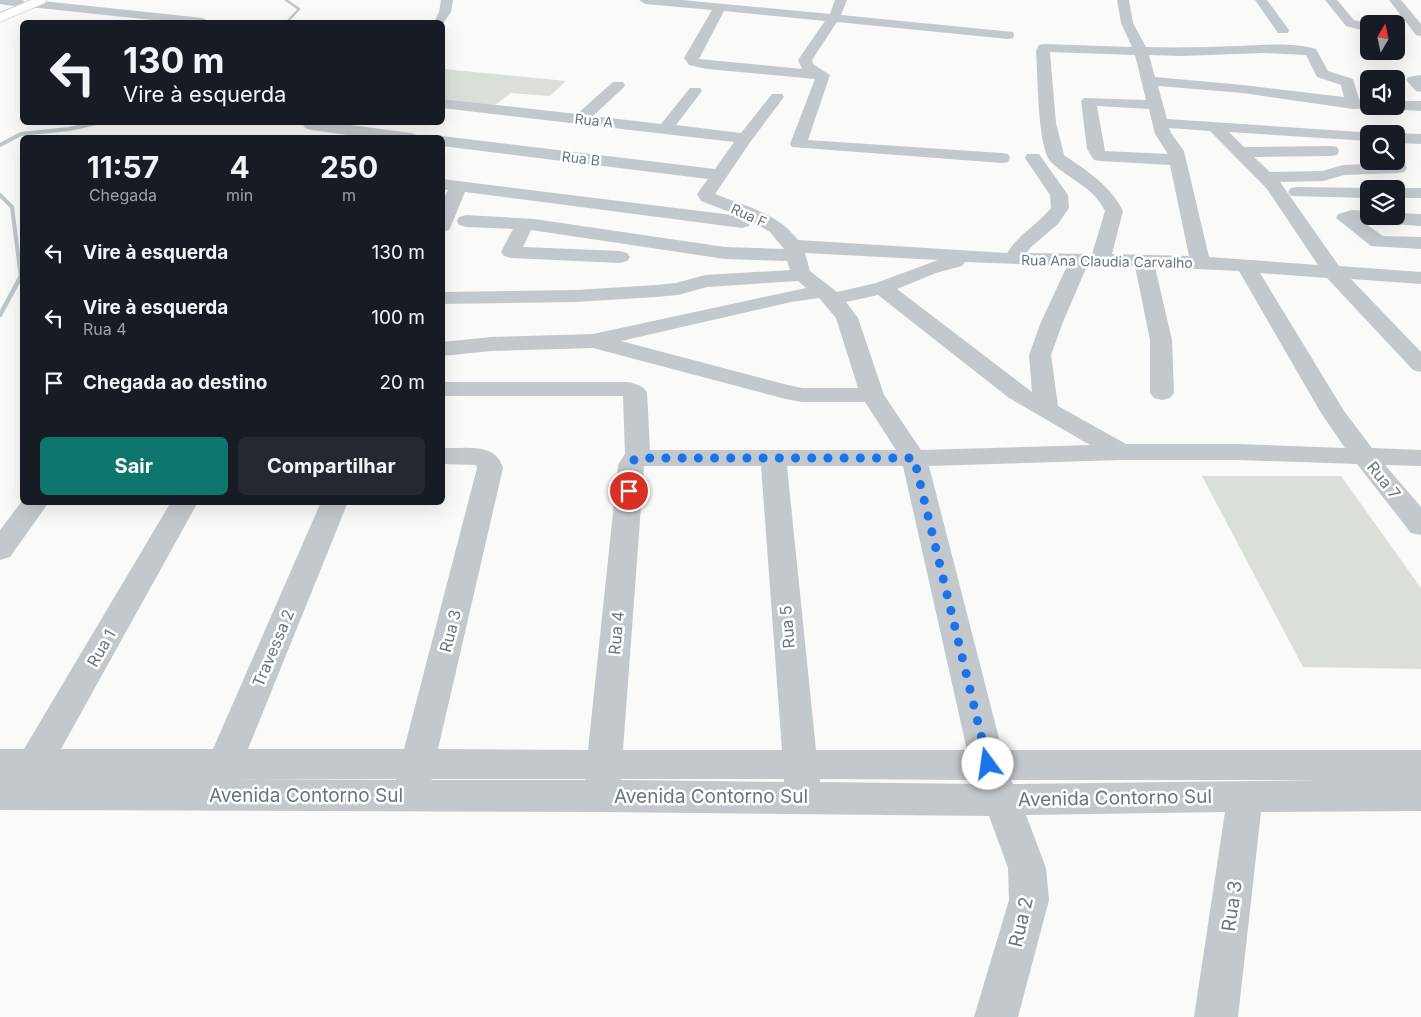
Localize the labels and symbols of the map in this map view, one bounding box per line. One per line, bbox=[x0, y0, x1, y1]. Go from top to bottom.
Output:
north arrow bbox=[1360, 15, 1405, 60]
street label: Rua A bbox=[574, 110, 614, 131]
street label: Rua B bbox=[561, 147, 601, 169]
street label: Rua F bbox=[728, 200, 770, 230]
street label: Rua Ana Claudia Carvalho bbox=[1021, 251, 1193, 271]
street label: Rua 7 bbox=[1363, 457, 1405, 503]
pin bbox=[608, 470, 650, 512]
street label: Rua 5 bbox=[775, 605, 799, 649]
street label: Travessa 2 bbox=[248, 606, 298, 690]
street label: Rua 3 bbox=[435, 608, 465, 654]
street label: Rua 4 bbox=[604, 610, 628, 656]
street label: Rua 1 bbox=[82, 626, 120, 670]
position arrow bbox=[961, 737, 1013, 789]
street label: Avenida Contorno Sul bbox=[209, 784, 403, 807]
street label: Avenida Contorno Sul bbox=[614, 785, 808, 808]
street label: Avenida Contorno Sul bbox=[1018, 785, 1212, 811]
street label: Rua 3 bbox=[1217, 879, 1247, 933]
street label: Rua 2 bbox=[1004, 895, 1038, 949]

